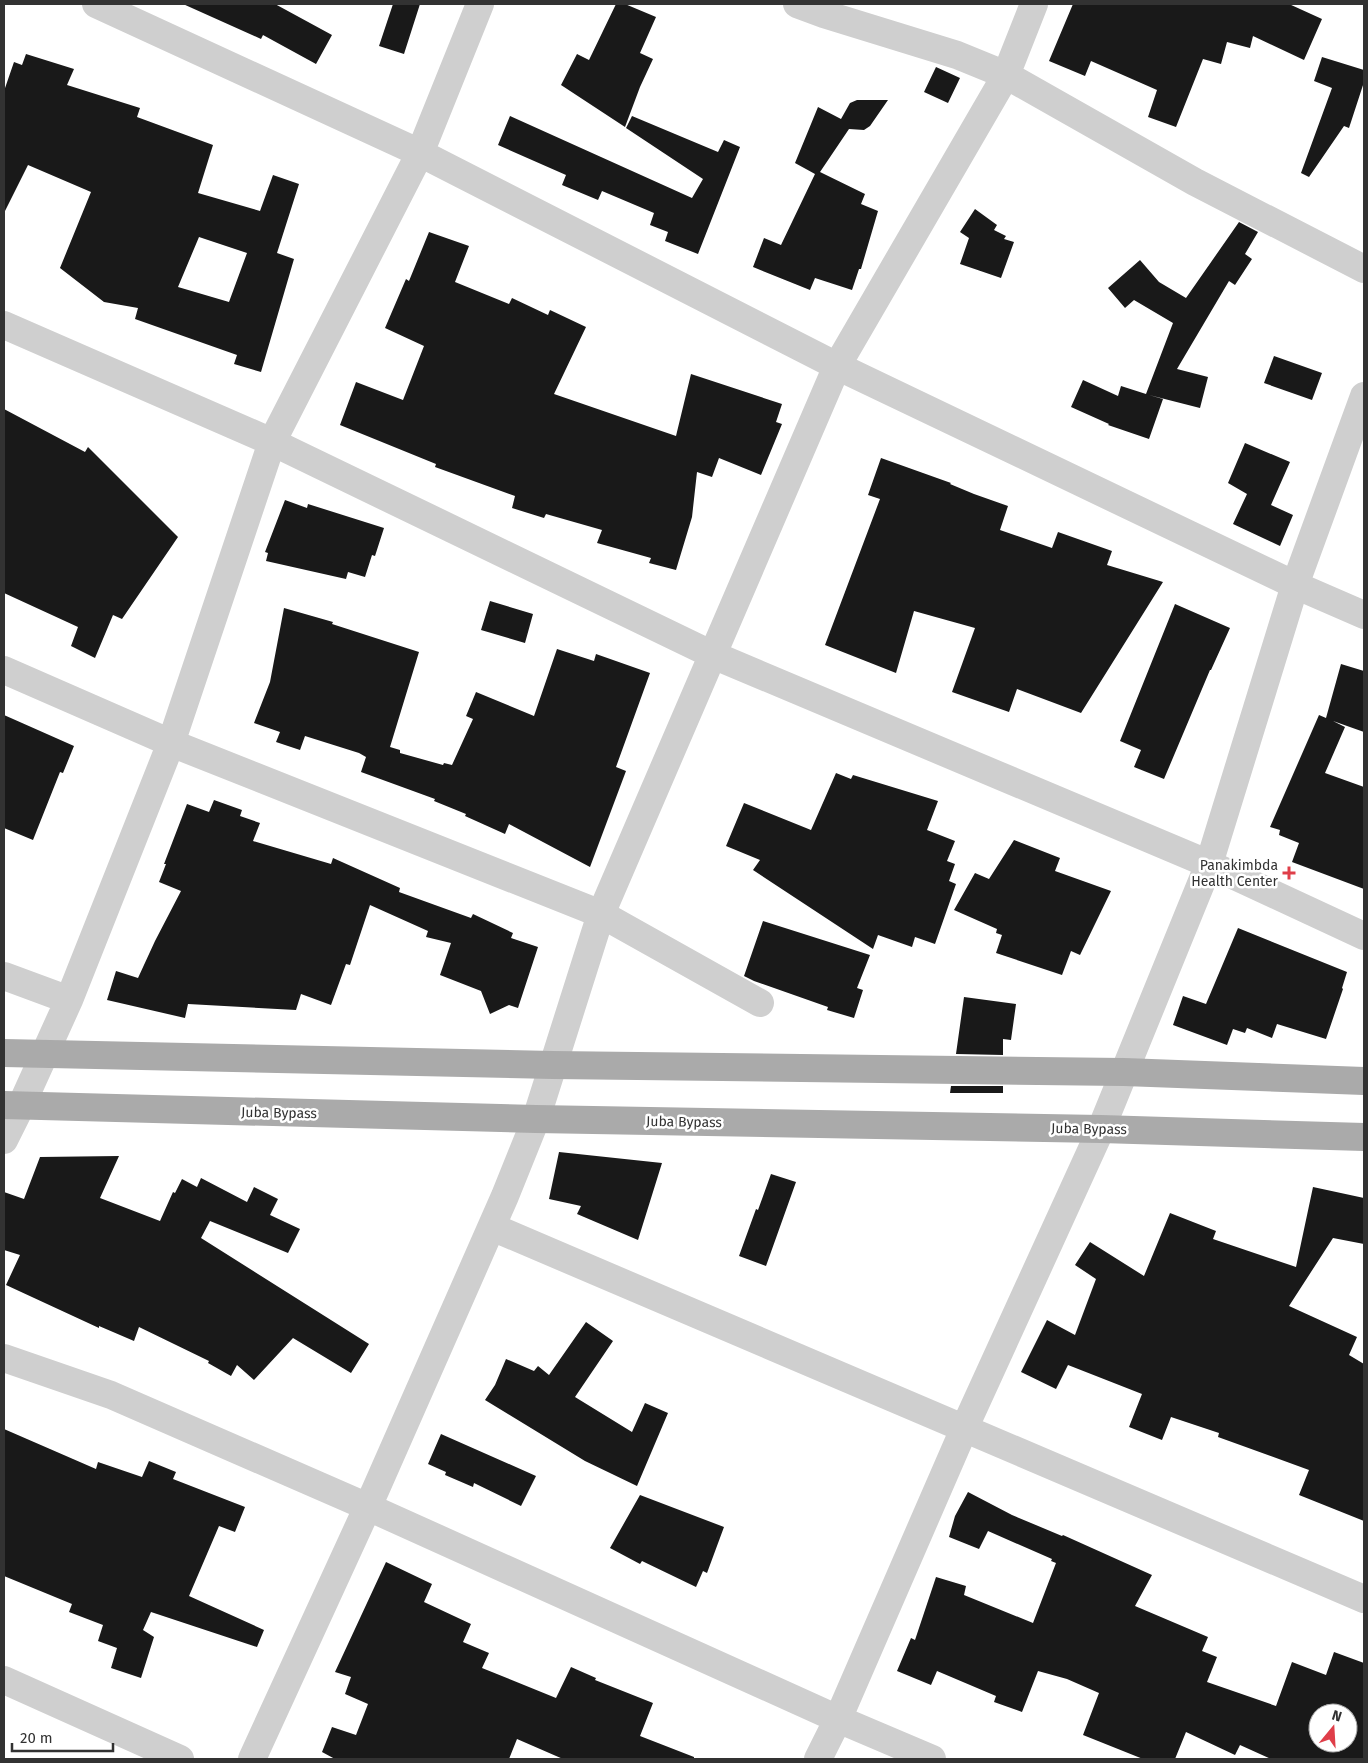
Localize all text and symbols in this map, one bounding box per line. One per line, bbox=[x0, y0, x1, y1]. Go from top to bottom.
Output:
place label: Panakimbda Health Center bbox=[1191, 857, 1279, 890]
marker: Panakimbda Health Center bbox=[1282, 866, 1296, 880]
street label: Juba Bypass bbox=[241, 1104, 318, 1122]
street label: Juba Bypass bbox=[646, 1113, 723, 1131]
street label: Juba Bypass bbox=[1051, 1120, 1128, 1138]
north arrow bbox=[1308, 1703, 1358, 1753]
text: N bbox=[1330, 1707, 1344, 1726]
scale bar bbox=[12, 1720, 114, 1752]
text: 20 m bbox=[20, 1729, 53, 1747]

